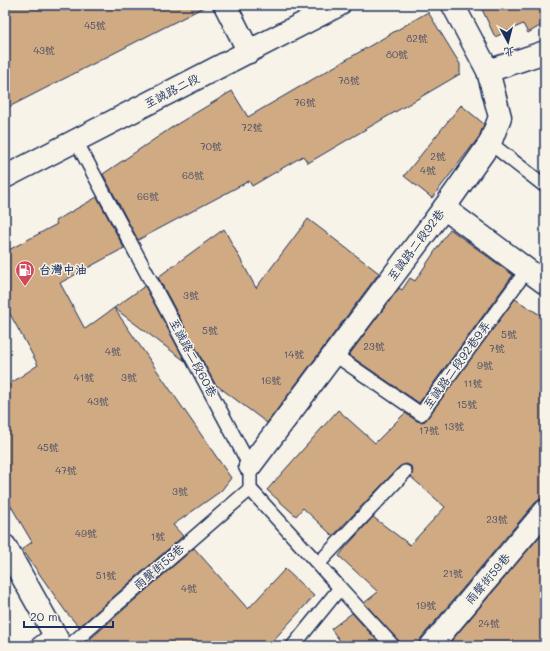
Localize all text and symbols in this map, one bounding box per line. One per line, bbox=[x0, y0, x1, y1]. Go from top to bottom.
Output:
house number: 45號 bbox=[84, 18, 106, 32]
north arrow bbox=[488, 22, 528, 62]
house number: 82號 bbox=[406, 31, 428, 45]
house number: 43號 bbox=[33, 43, 55, 57]
text: 北 bbox=[503, 44, 516, 61]
house number: 80號 bbox=[386, 47, 408, 61]
street label: 至誠路二段 bbox=[141, 69, 202, 111]
house number: 78號 bbox=[338, 73, 360, 87]
house number: 76號 bbox=[294, 95, 316, 109]
house number: 72號 bbox=[241, 120, 263, 134]
house number: 70號 bbox=[200, 139, 222, 153]
house number: 2號 bbox=[430, 149, 446, 163]
house number: 4號 bbox=[420, 163, 436, 177]
house number: 68號 bbox=[182, 168, 204, 182]
house number: 66號 bbox=[137, 189, 159, 203]
street label: 至誠路二段92巷 bbox=[383, 205, 447, 283]
fuel station icon: 台灣中油 bbox=[14, 259, 36, 287]
place label: 台灣中油 bbox=[39, 261, 87, 277]
house number: 3號 bbox=[183, 288, 199, 302]
street label: 至誠路二段60巷 bbox=[166, 316, 221, 400]
street label: 至誠路二段92巷9弄 bbox=[419, 317, 493, 412]
house number: 5號 bbox=[202, 323, 218, 337]
house number: 5號 bbox=[501, 327, 517, 341]
house number: 23號 bbox=[363, 339, 385, 353]
house number: 7號 bbox=[489, 341, 505, 355]
house number: 4號 bbox=[105, 344, 121, 358]
house number: 14號 bbox=[284, 347, 304, 361]
house number: 9號 bbox=[477, 358, 493, 372]
house number: 41號 bbox=[74, 370, 94, 384]
house number: 3號 bbox=[121, 370, 137, 384]
house number: 16號 bbox=[261, 373, 281, 387]
house number: 11號 bbox=[464, 376, 482, 390]
house number: 43號 bbox=[87, 394, 109, 408]
house number: 15號 bbox=[457, 397, 477, 411]
house number: 13號 bbox=[444, 419, 464, 433]
house number: 17號 bbox=[419, 423, 439, 437]
house number: 45號 bbox=[37, 440, 59, 454]
house number: 47號 bbox=[55, 463, 77, 477]
house number: 3號 bbox=[172, 484, 188, 498]
house number: 23號 bbox=[486, 512, 508, 526]
house number: 49號 bbox=[75, 526, 97, 540]
house number: 1號 bbox=[151, 529, 165, 543]
street label: 雨聲街53巷 bbox=[130, 540, 187, 593]
street label: 雨聲街59巷 bbox=[461, 549, 513, 607]
house number: 21號 bbox=[443, 566, 463, 580]
house number: 51號 bbox=[96, 568, 116, 582]
house number: 4號 bbox=[181, 581, 197, 595]
house number: 19號 bbox=[416, 598, 436, 612]
scale bar bbox=[24, 603, 113, 629]
text: 20 m bbox=[30, 608, 58, 624]
house number: 24號 bbox=[478, 616, 500, 630]

